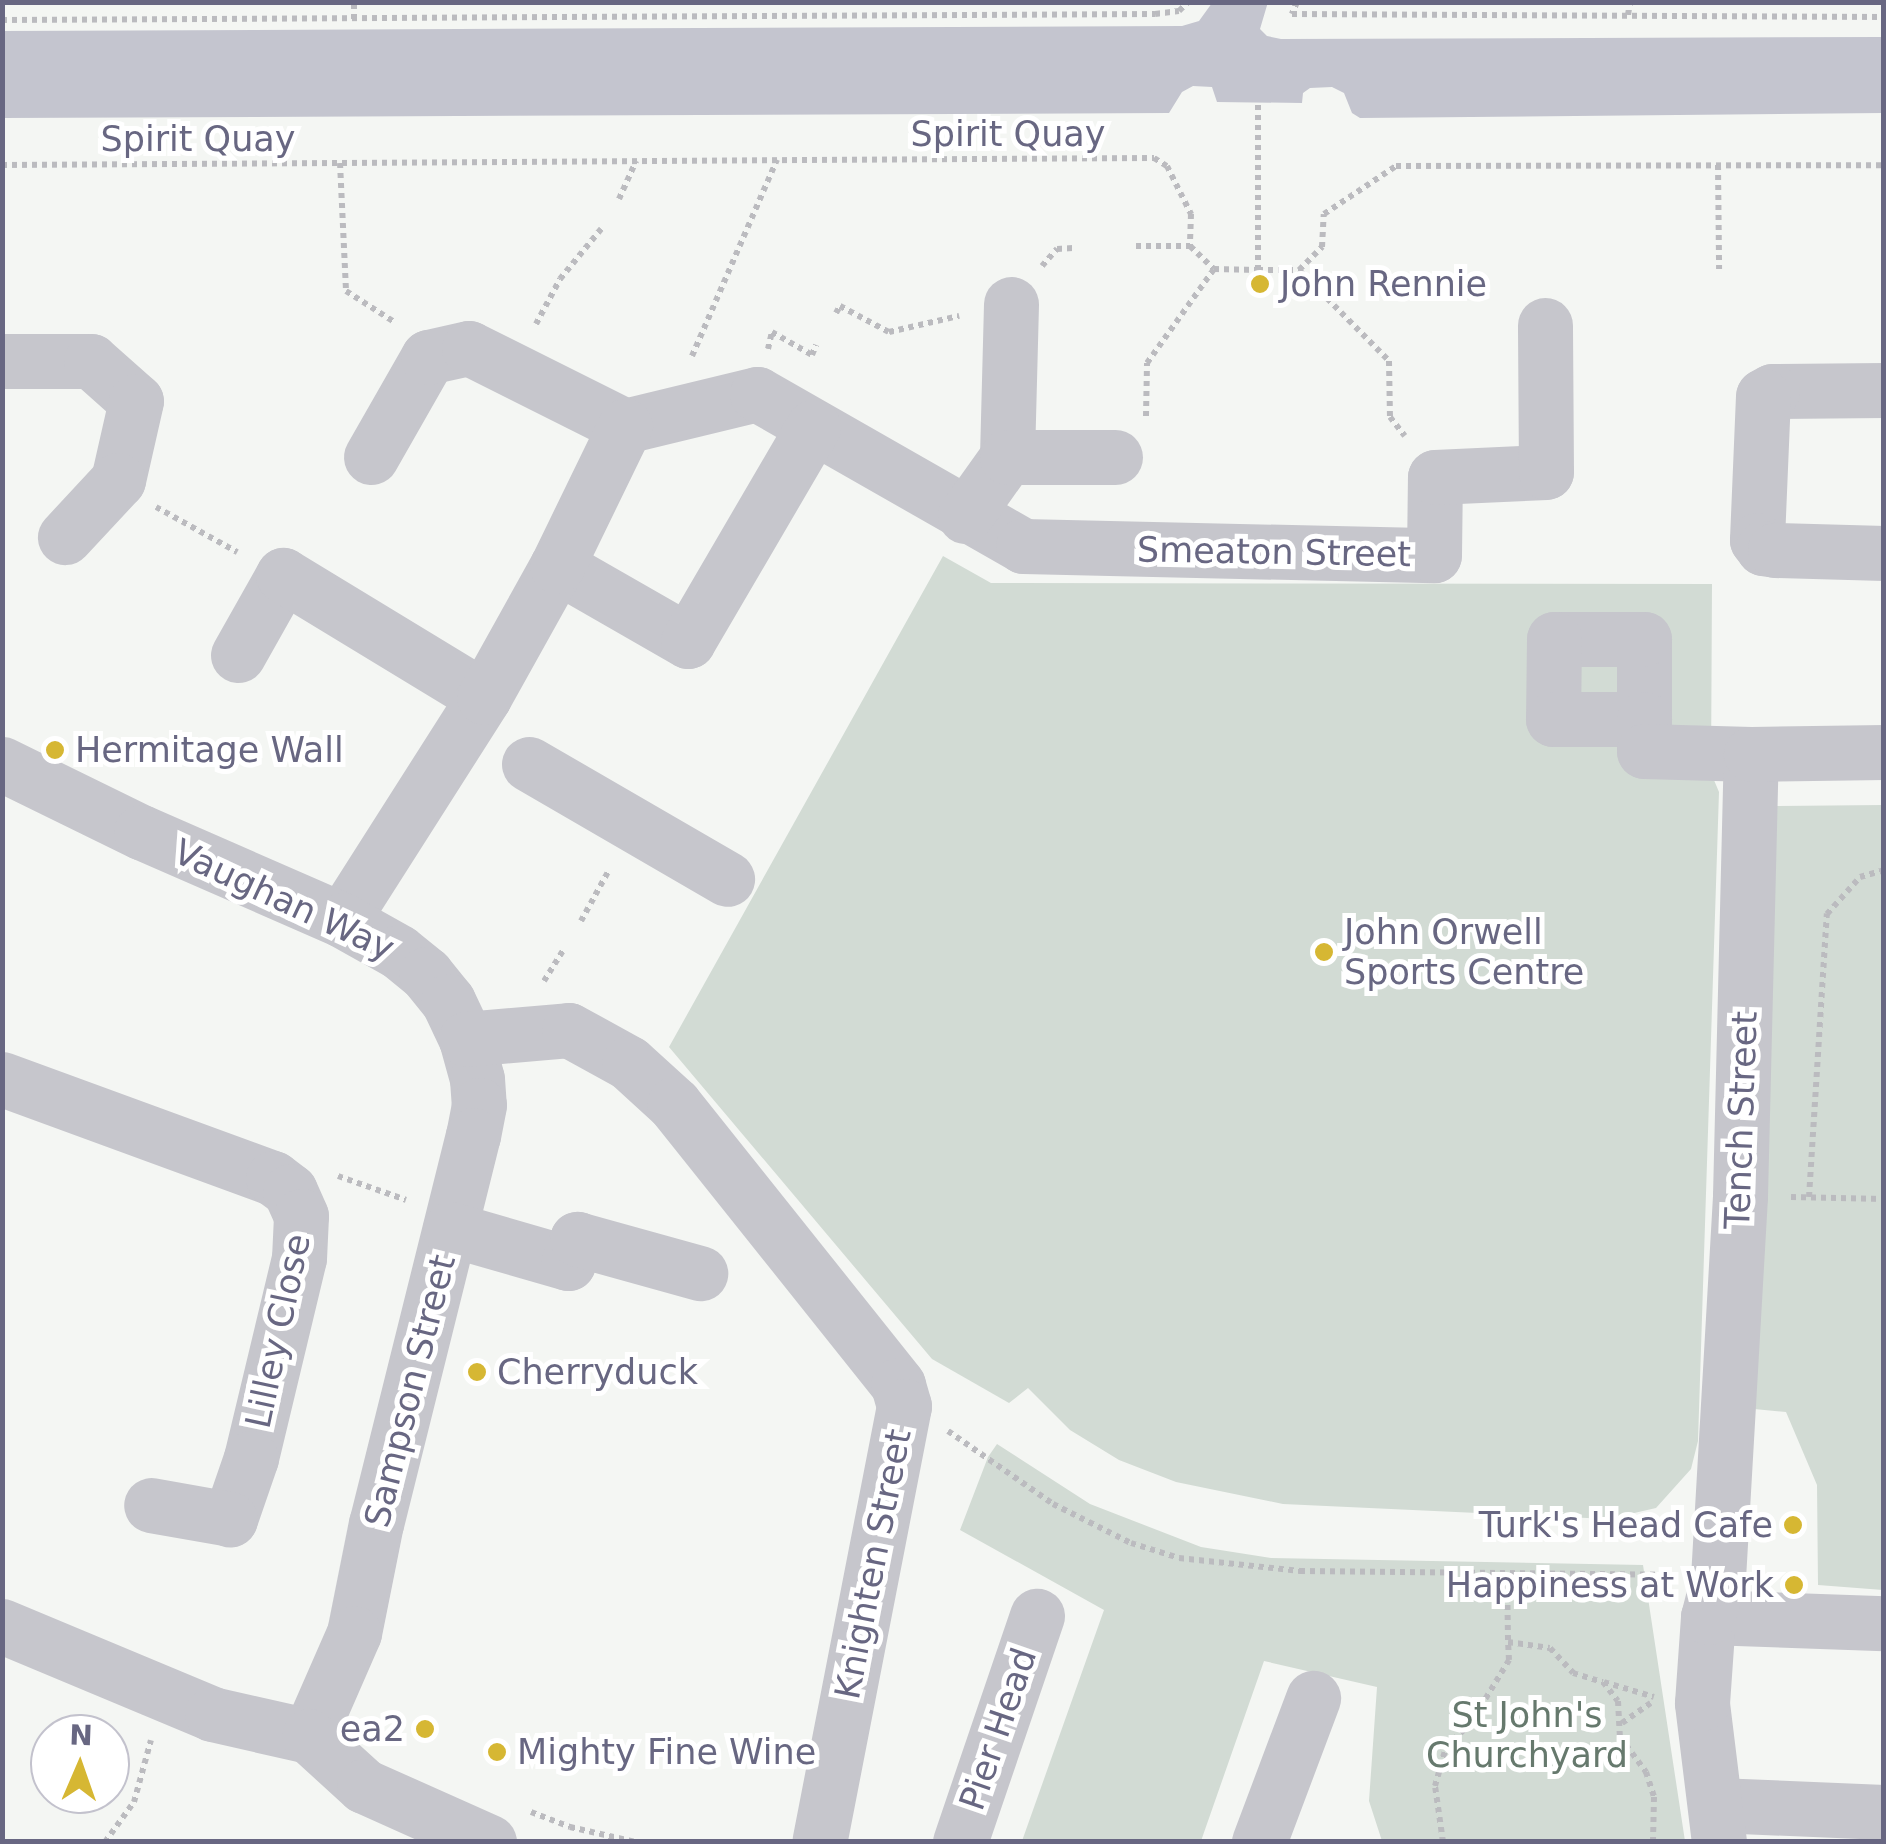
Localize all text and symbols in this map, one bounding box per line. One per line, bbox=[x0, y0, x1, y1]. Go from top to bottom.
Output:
street label: Spirit Quay bbox=[910, 113, 1106, 155]
street label: Spirit Quay bbox=[100, 118, 296, 160]
place label: John Rennie bbox=[1280, 263, 1487, 305]
marker: John Rennie bbox=[1249, 273, 1271, 295]
street label: Smeaton Street bbox=[1137, 529, 1411, 575]
place label: Hermitage Wall bbox=[75, 729, 344, 771]
marker: Hermitage Wall bbox=[44, 739, 66, 761]
street label: Vaughan Way bbox=[167, 831, 401, 969]
place label: John Orwell Sports Centre bbox=[1344, 911, 1584, 993]
marker: John Orwell Sports Centre bbox=[1313, 941, 1335, 963]
street label: Tench Street bbox=[1716, 1010, 1766, 1230]
street label: Lilley Close bbox=[237, 1230, 319, 1432]
street label: Sampson Street bbox=[356, 1250, 464, 1532]
place label: Cherryduck bbox=[497, 1351, 698, 1393]
marker: Cherryduck bbox=[466, 1361, 488, 1383]
street label: Knighten Street bbox=[826, 1425, 920, 1703]
place label: Turk's Head Cafe bbox=[1479, 1504, 1773, 1546]
marker: Turk's Head Cafe bbox=[1782, 1514, 1804, 1536]
place label: Happiness at Work bbox=[1446, 1564, 1774, 1606]
marker: Happiness at Work bbox=[1783, 1574, 1805, 1596]
street label: Pier Head bbox=[951, 1642, 1045, 1816]
park label: St John's Churchyard bbox=[1426, 1694, 1628, 1776]
place label: ea2 bbox=[340, 1708, 405, 1750]
north arrow bbox=[30, 1714, 130, 1814]
marker: ea2 bbox=[414, 1718, 436, 1740]
text: N bbox=[69, 1719, 93, 1752]
place label: Mighty Fine Wine bbox=[517, 1731, 816, 1773]
marker: Mighty Fine Wine bbox=[486, 1741, 508, 1763]

